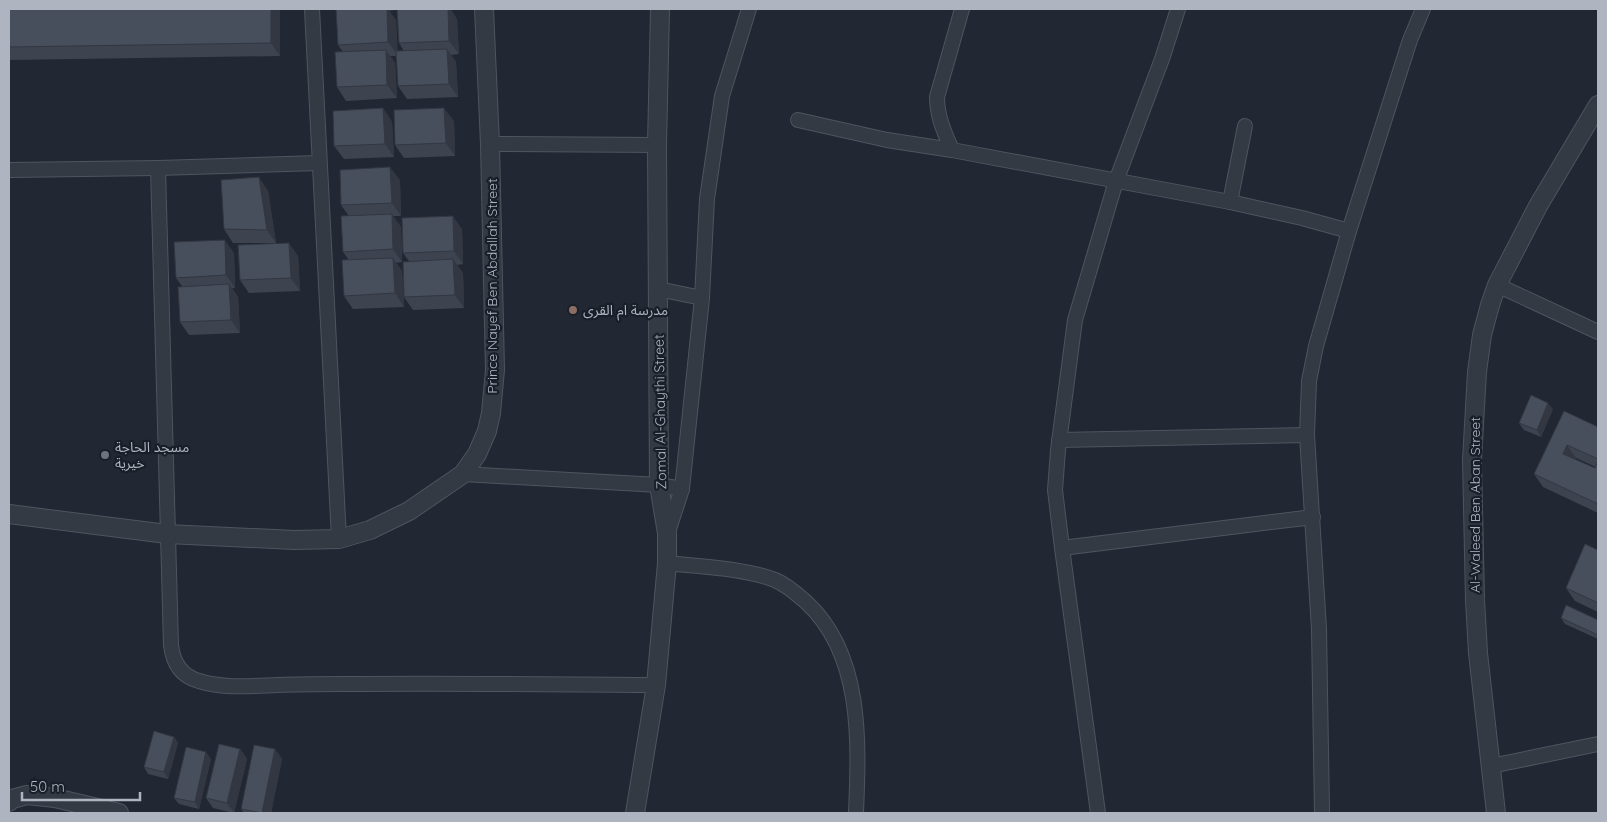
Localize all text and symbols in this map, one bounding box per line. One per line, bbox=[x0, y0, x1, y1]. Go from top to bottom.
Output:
street label: Prince Nayef Ben Abdallah Street bbox=[483, 178, 501, 394]
place label: مدرسة ام القرى bbox=[583, 301, 668, 321]
marker: مدرسة ام القرى bbox=[567, 304, 579, 316]
street label: Zomal Al-Ghaythi Street bbox=[650, 334, 670, 490]
street label: Al-Waleed Ben Aban Street bbox=[1466, 417, 1484, 593]
place label: مسجد الحاجة خيرية bbox=[115, 438, 189, 472]
marker: مسجد الحاجة خيرية bbox=[99, 449, 111, 461]
scale bar bbox=[22, 770, 140, 802]
text: 50 m bbox=[30, 777, 65, 796]

